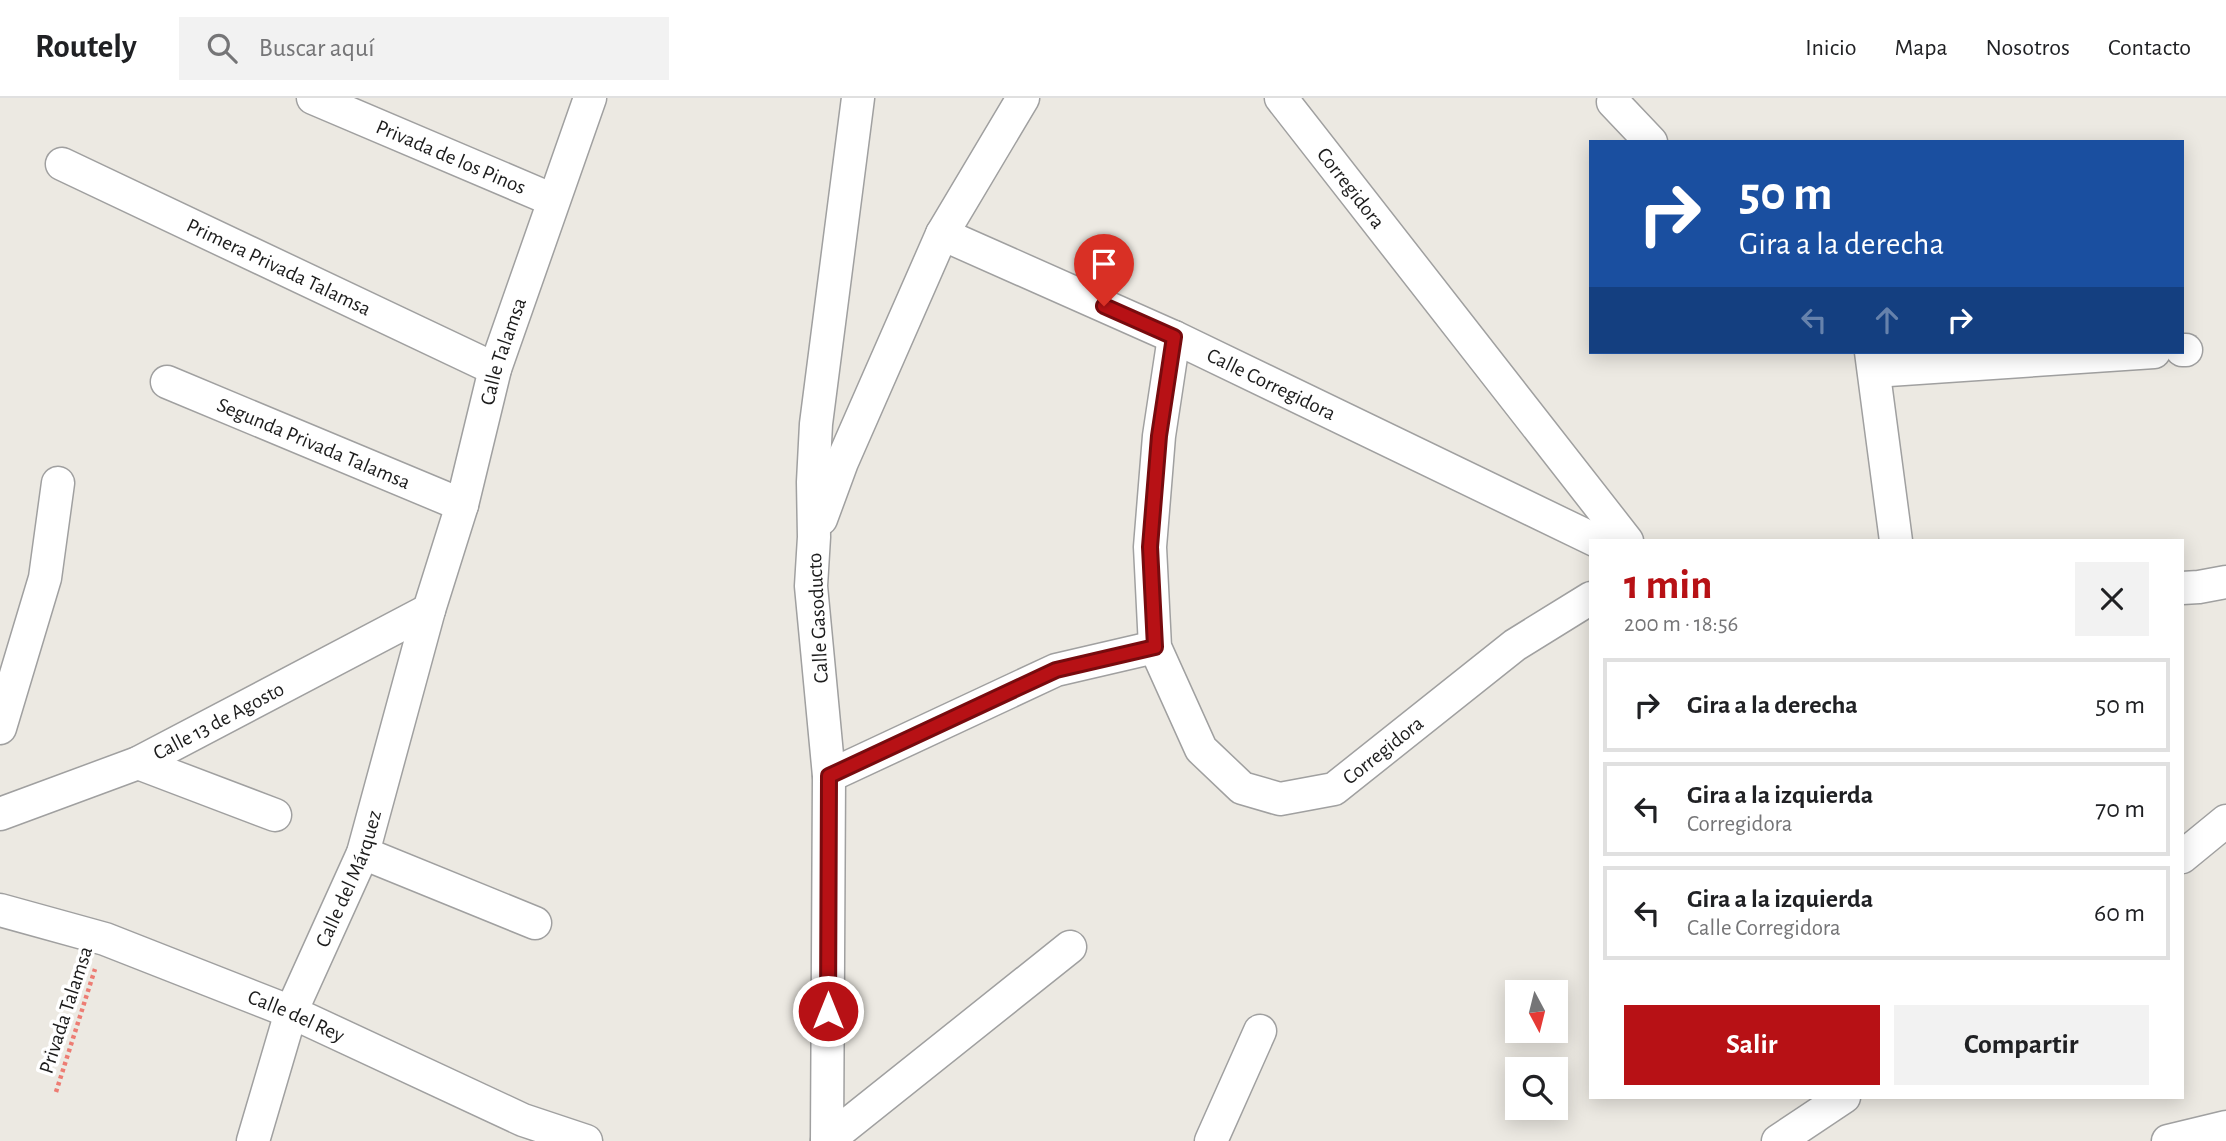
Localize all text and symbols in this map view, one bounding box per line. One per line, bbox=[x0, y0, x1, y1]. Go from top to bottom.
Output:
search box bbox=[179, 17, 669, 80]
icon: search bbox=[203, 29, 241, 67]
text: Routely bbox=[35, 31, 137, 64]
text: Buscar aquí bbox=[259, 35, 375, 61]
text: Inicio bbox=[1805, 36, 1856, 60]
text: Mapa bbox=[1894, 36, 1948, 60]
text: Nosotros bbox=[1986, 36, 2070, 60]
text: Contacto bbox=[2108, 36, 2191, 60]
street label: Privada de los Pinos bbox=[373, 116, 529, 198]
street label: Corregidora bbox=[1313, 143, 1389, 232]
icon: right bbox=[1624, 168, 1715, 259]
text: 50 m bbox=[1739, 170, 1833, 219]
street label: Primera Privada Talamsa bbox=[184, 214, 375, 319]
text: Gira a la derecha bbox=[1739, 228, 1944, 260]
pin bbox=[1074, 234, 1134, 306]
icon: arrive bbox=[1085, 245, 1123, 283]
street label: Calle Talamsa bbox=[476, 294, 530, 407]
icon: left bbox=[1795, 301, 1833, 339]
icon: ahead bbox=[1868, 301, 1906, 339]
icon: right bbox=[1941, 301, 1979, 339]
street label: Calle Corregidora bbox=[1204, 344, 1339, 424]
street label: Segunda Privada Talamsa bbox=[214, 394, 414, 493]
street label: Calle Gasoducto bbox=[804, 552, 832, 684]
button: close bbox=[2075, 562, 2149, 636]
text: 1 min bbox=[1624, 564, 1713, 606]
text: 200 m · 18:56 bbox=[1624, 613, 1738, 636]
street label: Calle 13 de Agosto bbox=[149, 678, 287, 764]
icon: right bbox=[1628, 686, 1666, 724]
text: Gira a la derecha bbox=[1687, 692, 1858, 718]
text: 50 m bbox=[2095, 692, 2145, 718]
street label: Corregidora bbox=[1339, 712, 1427, 788]
text: Gira a la izquierda bbox=[1687, 782, 1873, 808]
icon: left bbox=[1628, 790, 1666, 828]
text: 70 m bbox=[2095, 796, 2145, 822]
street label: Calle del Márquez bbox=[311, 808, 385, 950]
text: Corregidora bbox=[1687, 813, 1792, 836]
text: Gira a la izquierda bbox=[1687, 886, 1873, 912]
icon: left bbox=[1628, 894, 1666, 932]
text: 60 m bbox=[2094, 900, 2145, 926]
text: Calle Corregidora bbox=[1687, 917, 1841, 940]
street label: Privada Talamsa bbox=[36, 944, 97, 1076]
position arrow bbox=[791, 974, 865, 1048]
north arrow bbox=[1505, 980, 1568, 1043]
map controls bbox=[1505, 980, 1568, 1120]
street label: Calle del Rey bbox=[245, 986, 348, 1046]
button: Salir bbox=[1624, 1005, 1880, 1085]
button: Compartir bbox=[1894, 1005, 2149, 1085]
button: search bbox=[1505, 1057, 1568, 1120]

